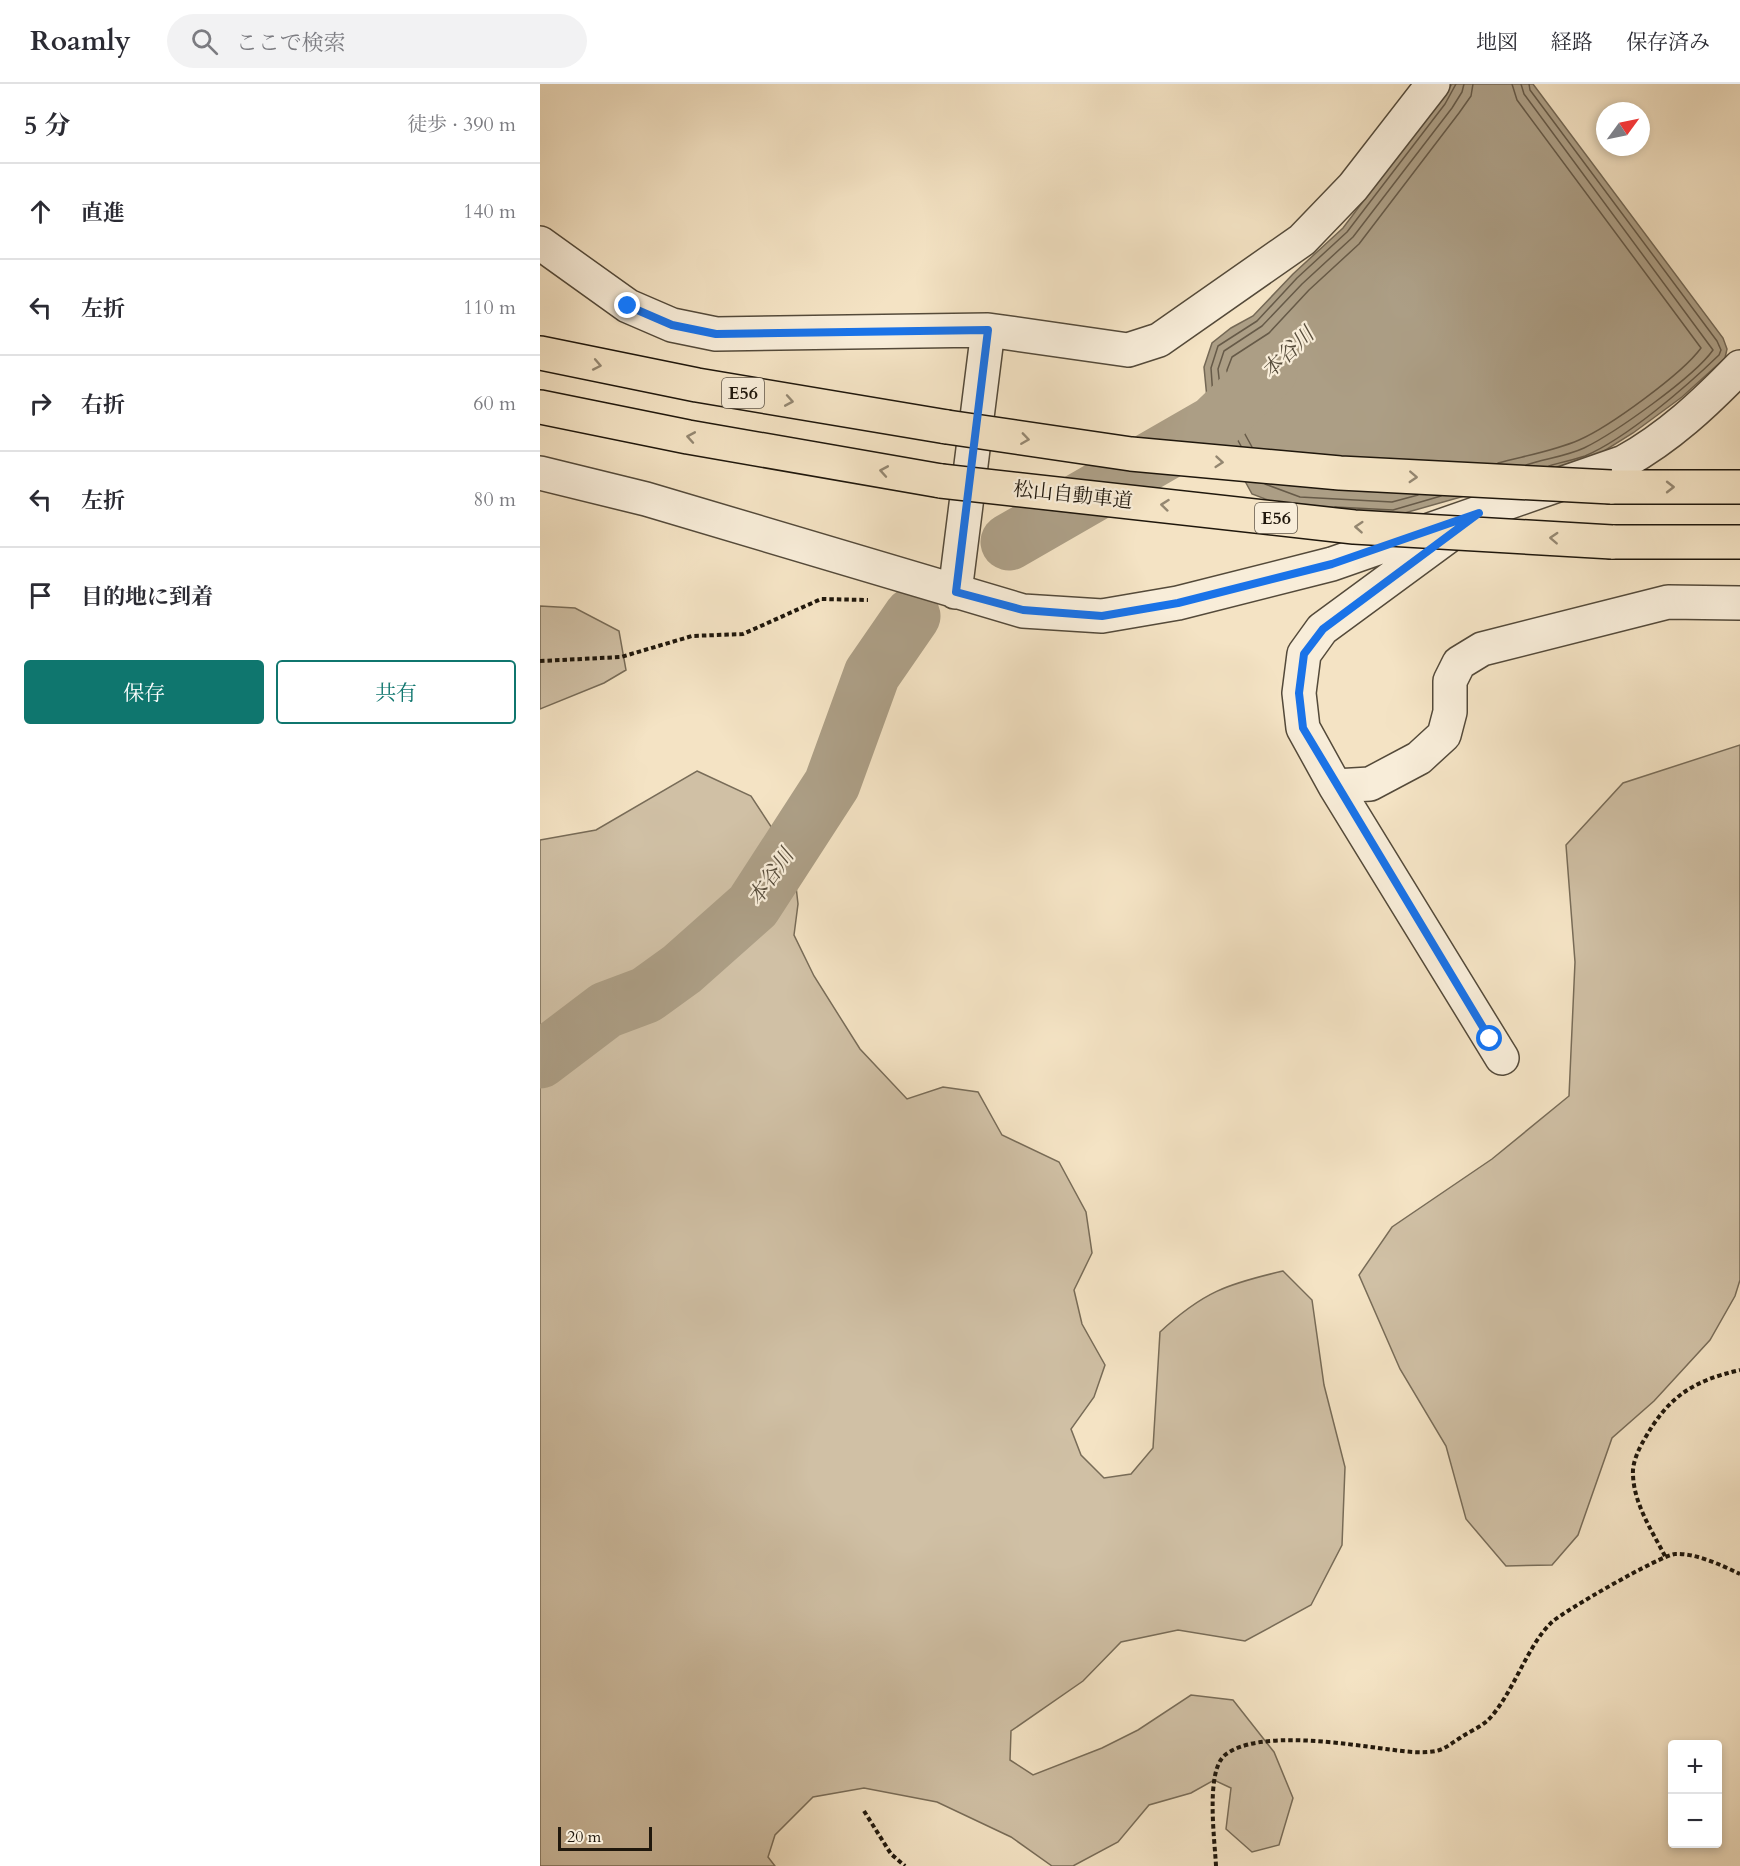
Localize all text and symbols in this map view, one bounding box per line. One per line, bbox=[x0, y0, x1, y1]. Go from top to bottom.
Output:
search box bbox=[167, 14, 587, 68]
text: Roamly bbox=[30, 22, 131, 60]
icon: search bbox=[188, 25, 221, 58]
text: ここで検索 bbox=[236, 28, 346, 58]
text: 地図 bbox=[1476, 28, 1518, 57]
text: 経路 bbox=[1551, 28, 1593, 57]
text: 保存済み bbox=[1626, 28, 1710, 57]
north arrow bbox=[1596, 102, 1650, 156]
text: 5 分 bbox=[24, 108, 70, 143]
text: 徒歩 · 390 m bbox=[407, 111, 516, 138]
icon: ahead bbox=[24, 195, 57, 228]
text: 直進 bbox=[81, 198, 125, 228]
text: 140 m bbox=[463, 198, 516, 225]
icon: left bbox=[24, 291, 57, 324]
route end bbox=[614, 292, 640, 318]
text: 左折 bbox=[81, 294, 125, 324]
text: 110 m bbox=[463, 294, 516, 321]
water label: 本谷川 bbox=[1255, 319, 1322, 385]
one-way arrow bbox=[592, 358, 602, 371]
road number: E56 bbox=[722, 378, 764, 408]
icon: right bbox=[24, 387, 57, 420]
text: 右折 bbox=[81, 390, 125, 420]
text: 60 m bbox=[473, 390, 516, 417]
one-way arrow bbox=[784, 394, 794, 407]
one-way arrow bbox=[687, 431, 697, 444]
one-way arrow bbox=[1021, 432, 1030, 444]
one-way arrow bbox=[1215, 455, 1224, 468]
one-way arrow bbox=[879, 465, 889, 478]
one-way arrow bbox=[1409, 470, 1418, 483]
street label: 松山自動車道 bbox=[1012, 475, 1134, 515]
one-way arrow bbox=[1665, 481, 1674, 493]
icon: left bbox=[24, 483, 57, 516]
text: 左折 bbox=[81, 486, 125, 516]
text: 80 m bbox=[473, 486, 516, 513]
one-way arrow bbox=[1161, 500, 1170, 512]
road number: E56 bbox=[1255, 503, 1297, 533]
one-way arrow bbox=[1355, 521, 1364, 534]
one-way arrow bbox=[1549, 532, 1558, 545]
icon: arrive bbox=[24, 579, 57, 612]
text: 目的地に到着 bbox=[81, 582, 213, 612]
button: 保存 bbox=[24, 660, 264, 724]
button: 共有 bbox=[276, 660, 516, 724]
water label: 本谷川 bbox=[741, 841, 802, 911]
route start bbox=[1476, 1025, 1502, 1051]
map controls bbox=[1668, 1740, 1722, 1848]
button: + bbox=[1668, 1740, 1722, 1794]
button: − bbox=[1668, 1794, 1722, 1848]
scale bar bbox=[558, 1824, 652, 1852]
text: 20 m bbox=[567, 1826, 601, 1848]

